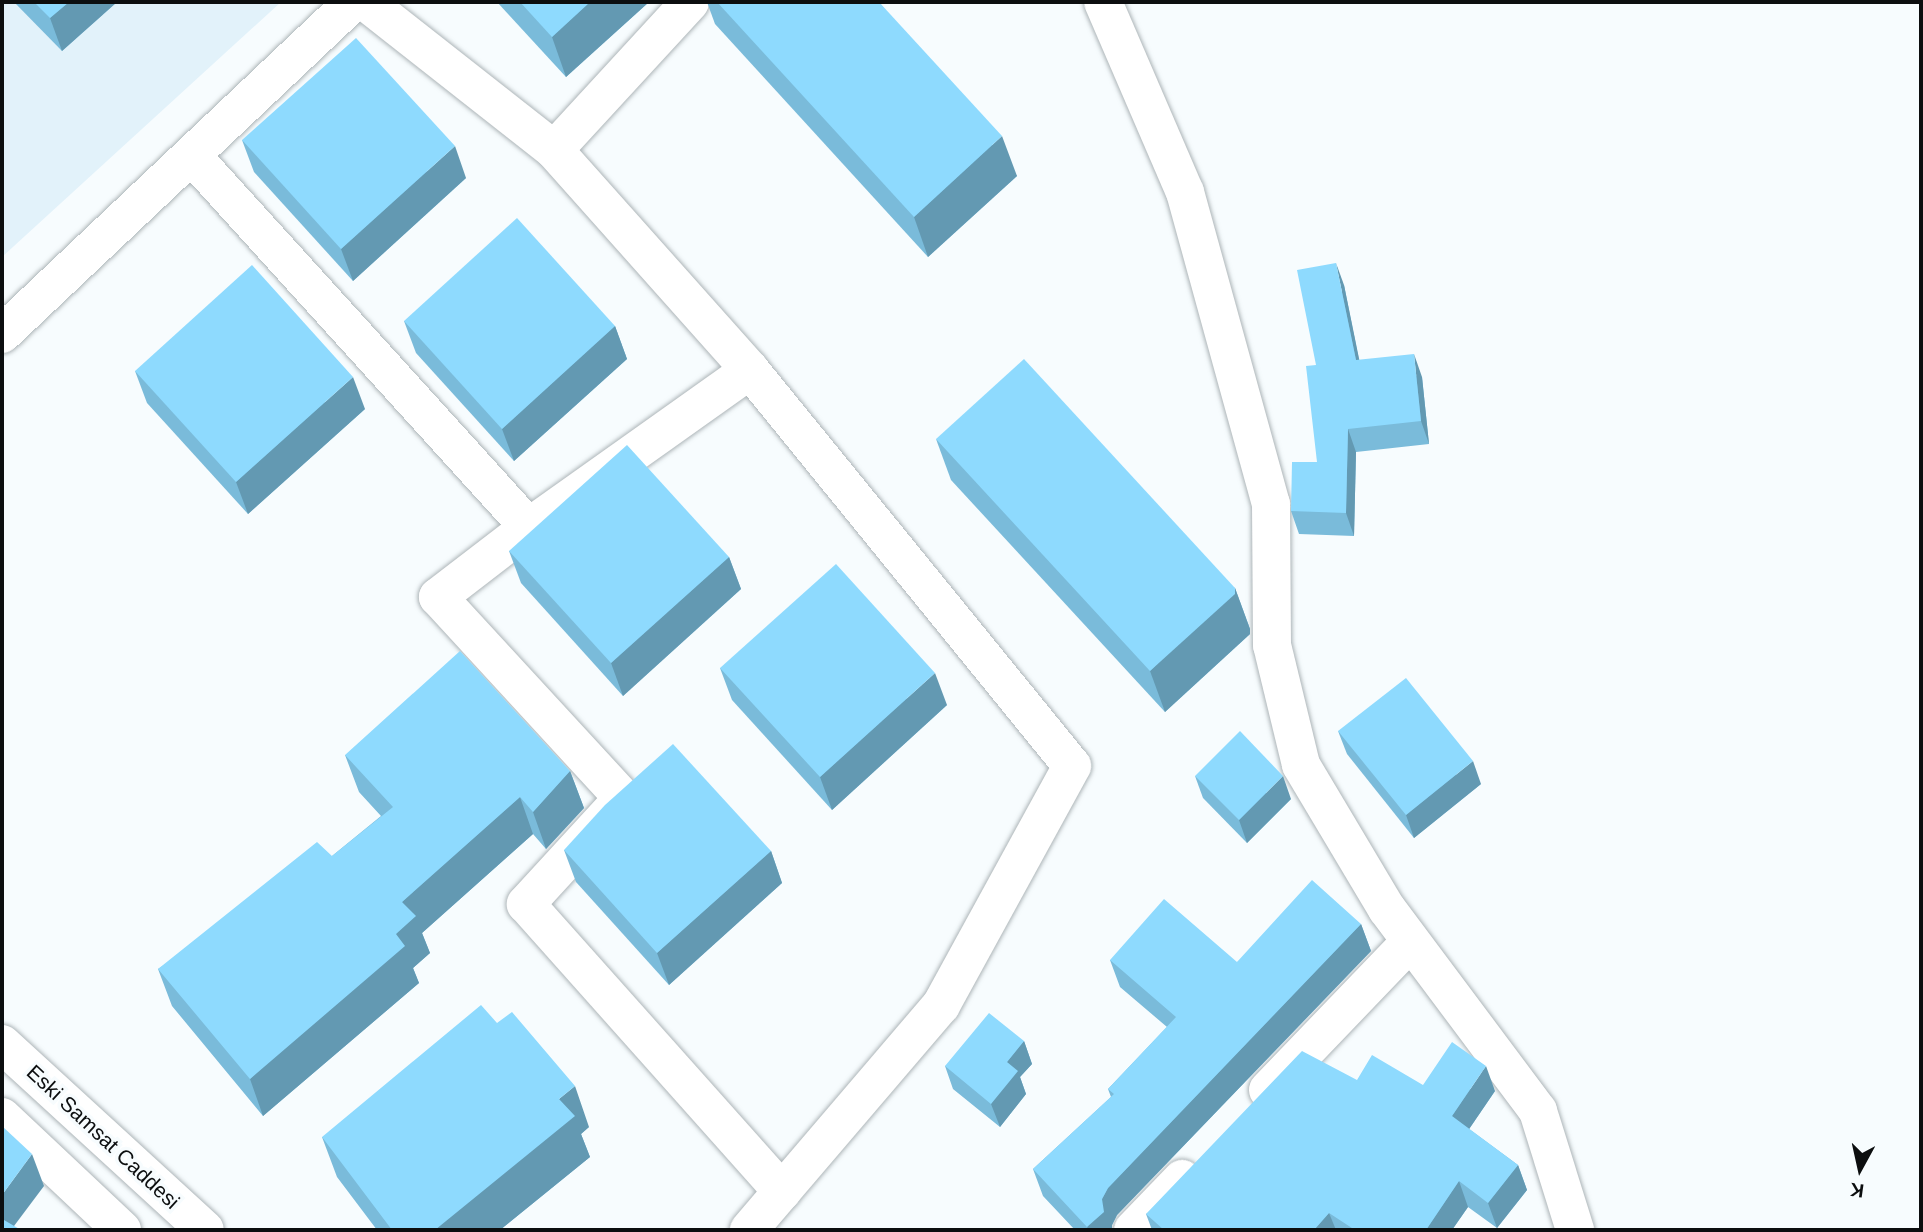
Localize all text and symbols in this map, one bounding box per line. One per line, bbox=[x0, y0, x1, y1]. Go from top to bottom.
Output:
street label: Eski Samsat Caddesi bbox=[21, 1060, 185, 1214]
north arrow bbox=[1825, 1134, 1895, 1204]
text: K bbox=[1849, 1179, 1865, 1202]

